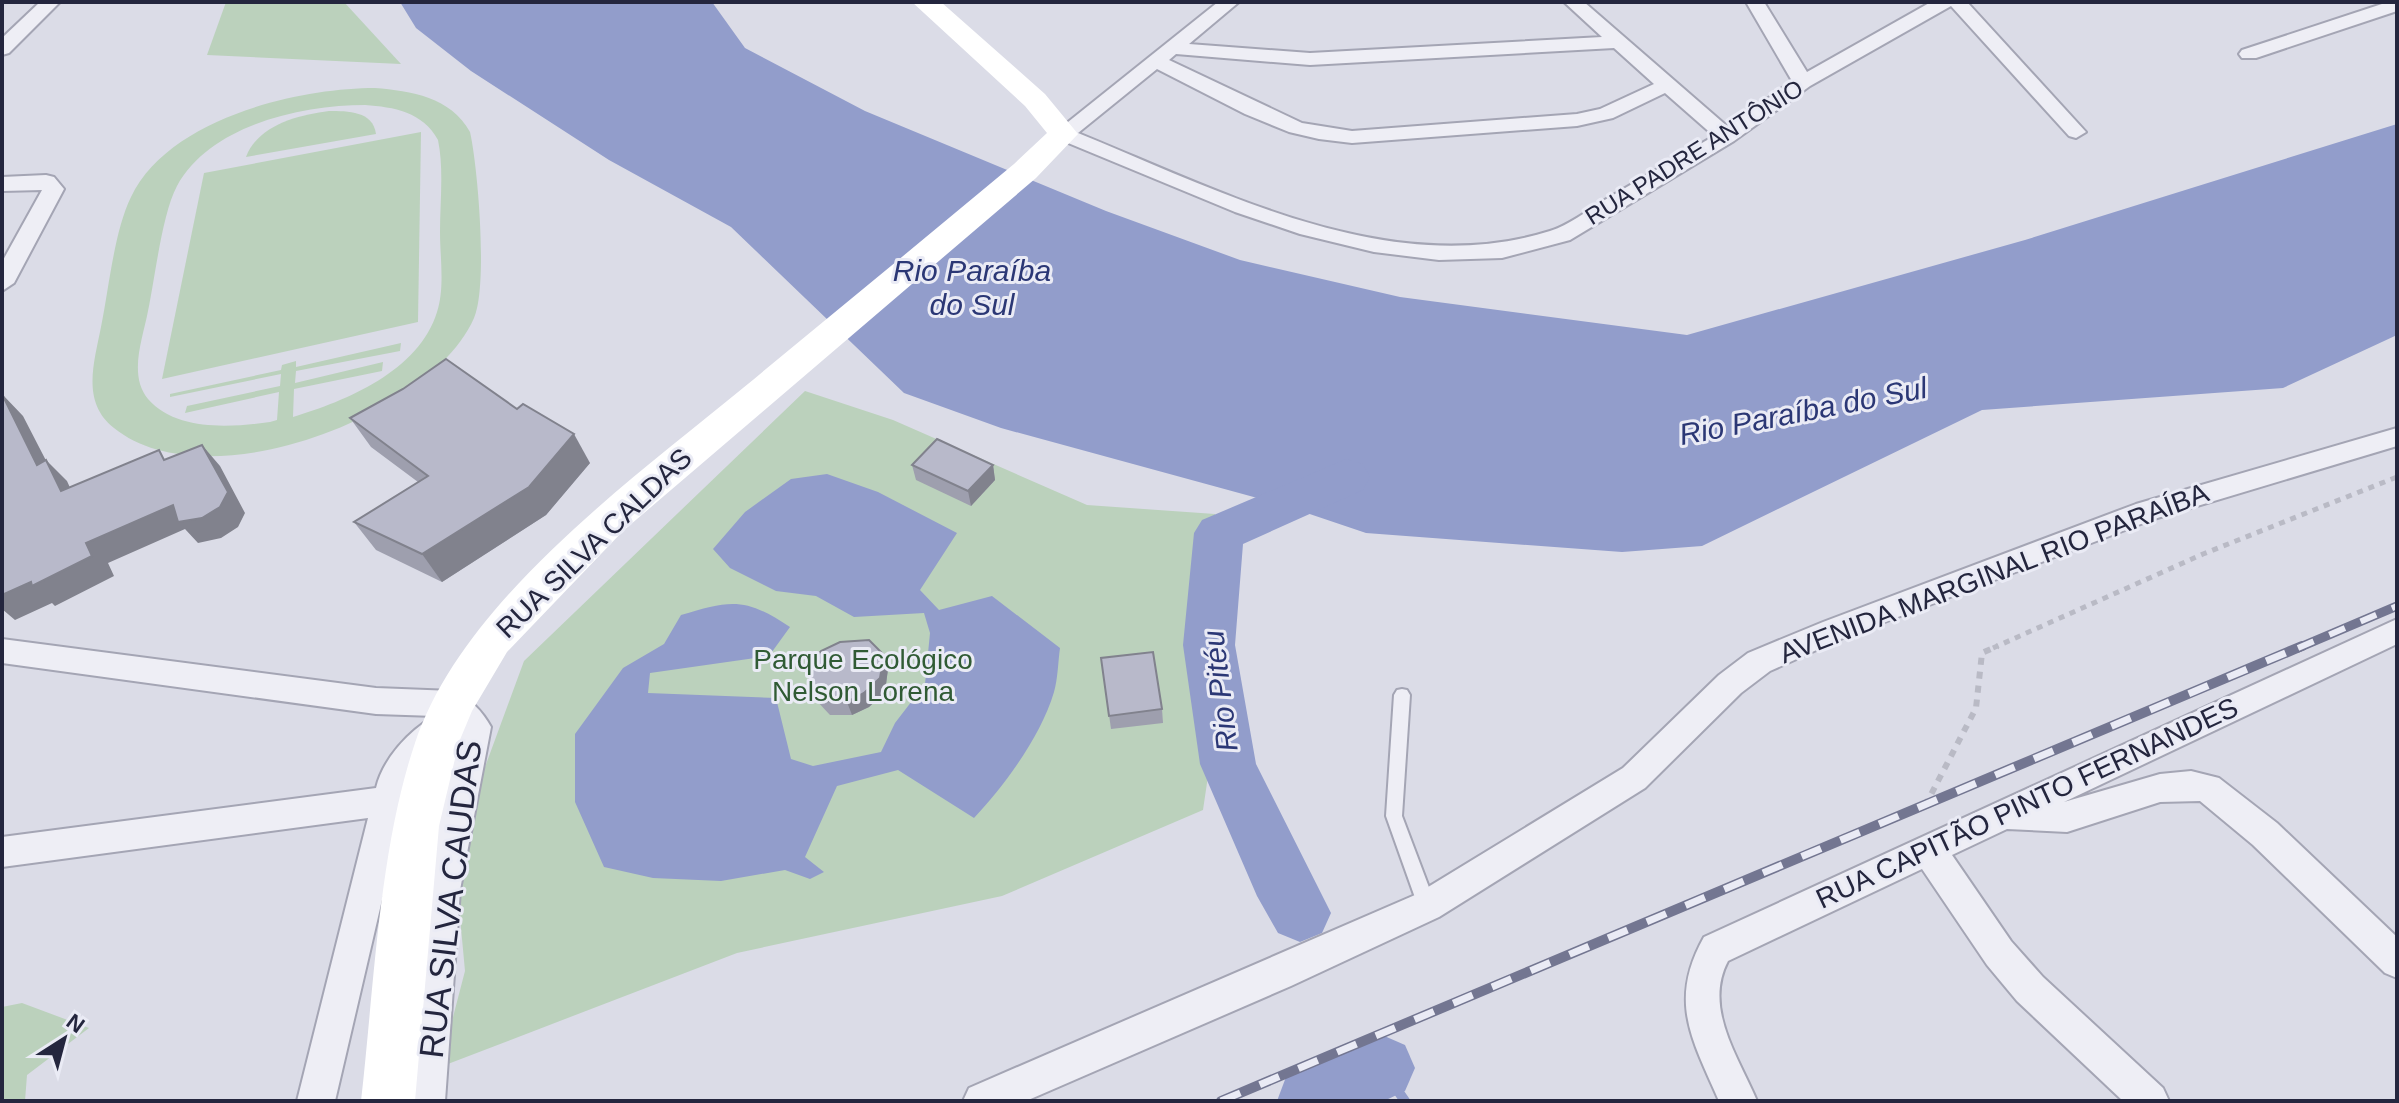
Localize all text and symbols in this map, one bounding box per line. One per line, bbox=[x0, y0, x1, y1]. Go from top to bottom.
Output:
street label: RUA PADRE ANTÔNIO bbox=[1580, 74, 1808, 230]
water label: Rio Paraíba do Sul bbox=[893, 254, 1051, 321]
water label: Rio Paraíba do Sul bbox=[1676, 371, 1931, 451]
street label: RUA SILVA CALDAS bbox=[490, 442, 698, 644]
street label: AVENIDA MARGINAL RIO PARAÍBA bbox=[1775, 477, 2213, 669]
water label: Rio Pitéu bbox=[1196, 628, 1244, 753]
park label: Parque Ecológico Nelson Lorena bbox=[753, 644, 973, 707]
street label: RUA CAPITÃO PINTO FERNANDES bbox=[1811, 691, 2243, 915]
street label: RUA SILVA CAUDAS bbox=[412, 738, 488, 1060]
north arrow bbox=[24, 999, 104, 1079]
text: N bbox=[62, 1008, 89, 1038]

